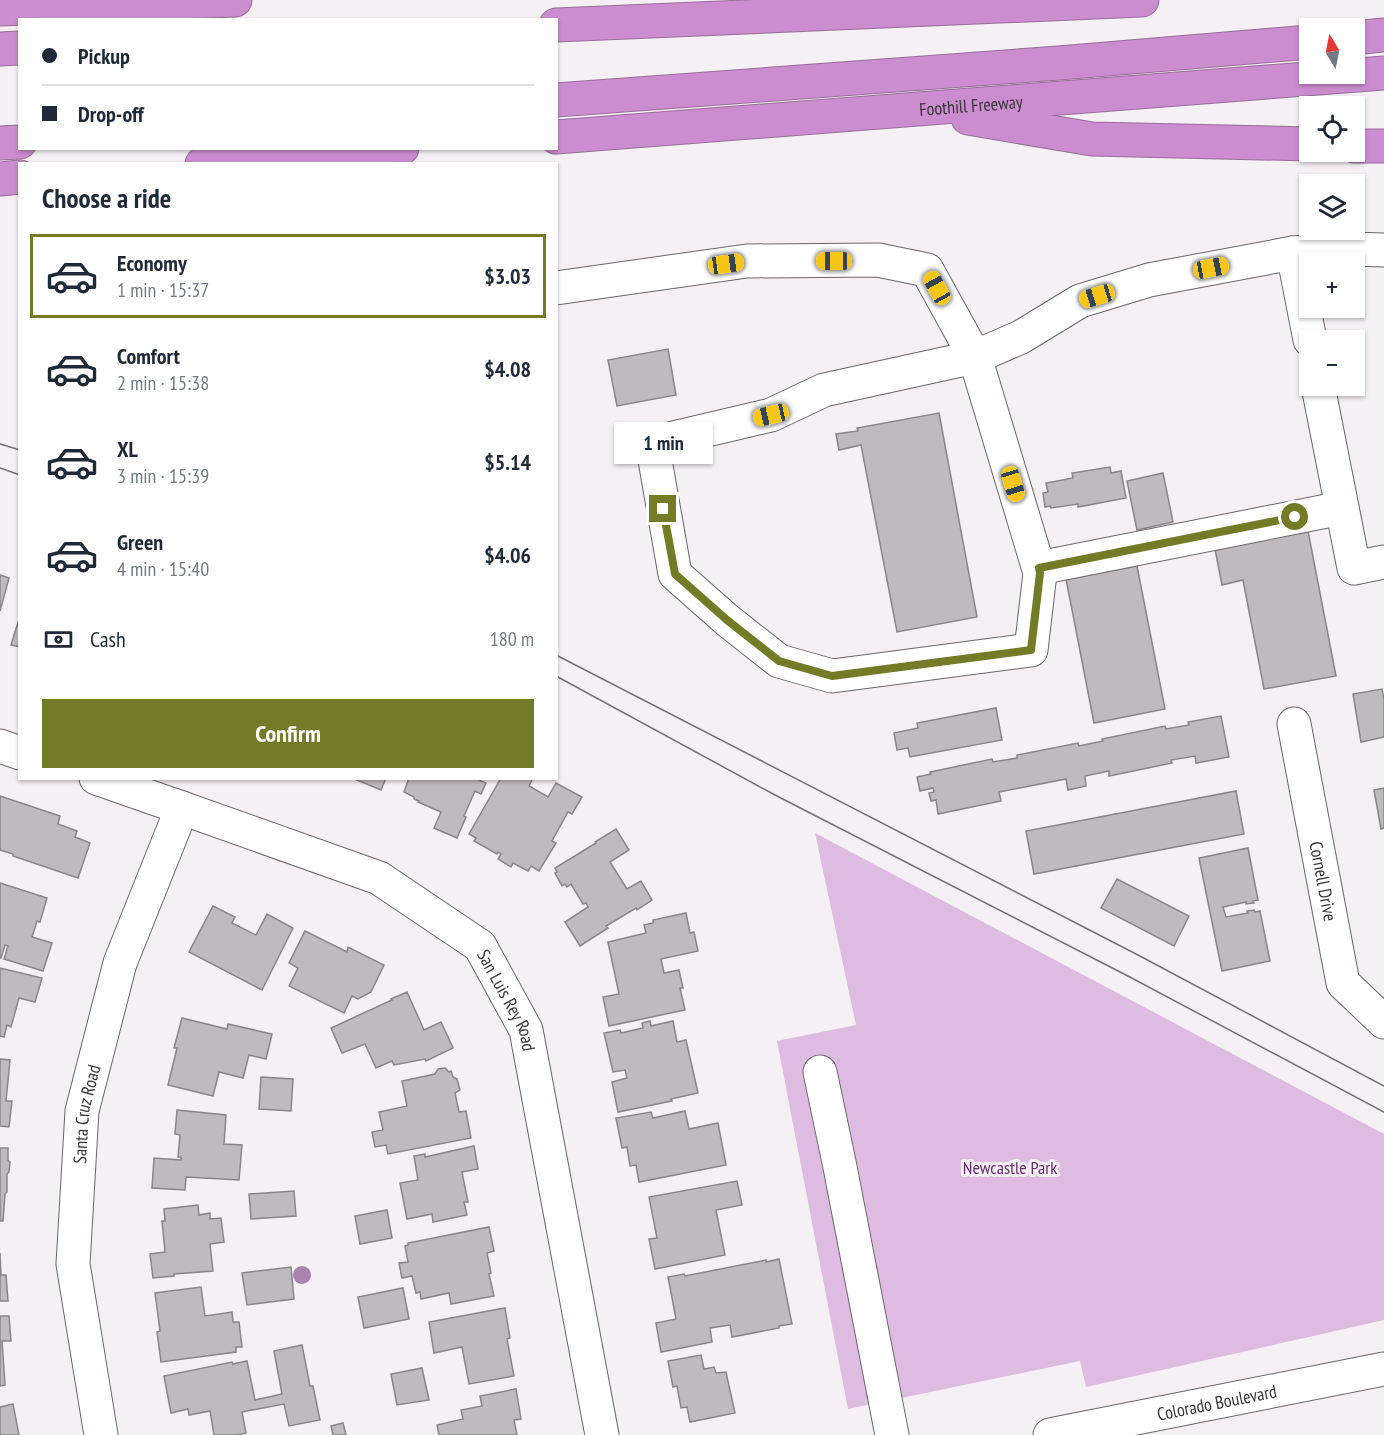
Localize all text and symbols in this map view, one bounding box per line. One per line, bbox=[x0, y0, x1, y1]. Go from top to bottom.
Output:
north arrow bbox=[1299, 18, 1365, 84]
map controls bbox=[1299, 18, 1365, 396]
text: Pickup bbox=[78, 42, 130, 70]
street label: Foothill Freeway bbox=[918, 89, 1024, 120]
button: locate bbox=[1299, 96, 1365, 162]
text: Drop-off bbox=[78, 100, 144, 128]
button: layers bbox=[1299, 174, 1365, 240]
text: Choose a ride bbox=[42, 181, 171, 215]
icon: car bbox=[45, 249, 99, 303]
text: Economy bbox=[117, 249, 187, 277]
car bbox=[816, 252, 852, 270]
button: + bbox=[1299, 252, 1365, 318]
car bbox=[707, 253, 745, 275]
car bbox=[1192, 256, 1230, 280]
text: $3.03 bbox=[484, 262, 531, 290]
car bbox=[920, 268, 954, 308]
text: 1 min · 15:37 bbox=[117, 277, 209, 303]
car bbox=[1077, 282, 1117, 310]
button: − bbox=[1299, 330, 1365, 396]
icon: car bbox=[45, 342, 99, 396]
text: Comfort bbox=[117, 342, 180, 370]
text: $4.08 bbox=[484, 355, 531, 383]
text: 2 min · 15:38 bbox=[117, 370, 209, 396]
car bbox=[751, 402, 791, 428]
callout: 1 min bbox=[614, 422, 712, 464]
text: 1 min bbox=[643, 430, 684, 456]
icon: car bbox=[45, 435, 99, 489]
text: XL bbox=[117, 435, 138, 463]
text: $5.14 bbox=[484, 448, 531, 476]
text: 3 min · 15:39 bbox=[117, 463, 209, 489]
car bbox=[999, 464, 1027, 504]
route end bbox=[649, 495, 676, 522]
route start bbox=[1281, 503, 1308, 530]
icon: car bbox=[45, 528, 99, 582]
text: Green bbox=[117, 528, 163, 556]
text: $4.06 bbox=[484, 541, 531, 569]
text: 4 min · 15:40 bbox=[117, 556, 209, 582]
icon: cash bbox=[42, 623, 75, 656]
text: Cash bbox=[90, 625, 126, 653]
text: 180 m bbox=[490, 626, 534, 652]
button: Confirm bbox=[42, 699, 534, 768]
street label: Cornell Drive bbox=[1305, 839, 1343, 923]
street label: San Luis Rey Road bbox=[472, 945, 541, 1053]
street label: Santa Cruz Road bbox=[67, 1062, 105, 1164]
park label: Newcastle Park bbox=[963, 1156, 1057, 1179]
street label: Colorado Boulevard bbox=[1155, 1379, 1279, 1425]

